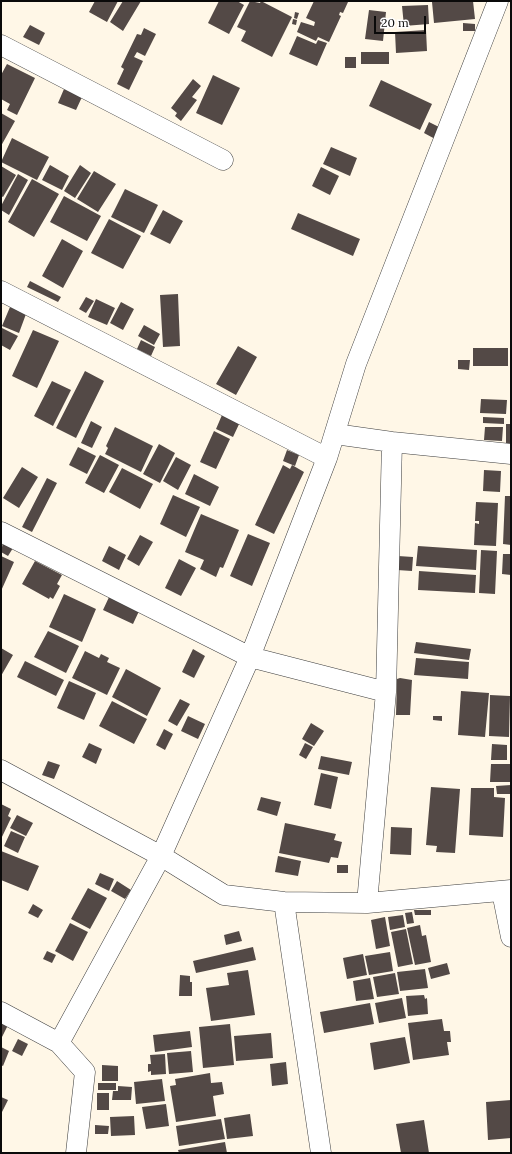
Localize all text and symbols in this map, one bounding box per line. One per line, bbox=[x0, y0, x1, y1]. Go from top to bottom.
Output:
scale bar bbox=[376, 8, 428, 34]
text: 20 m bbox=[381, 15, 409, 30]

